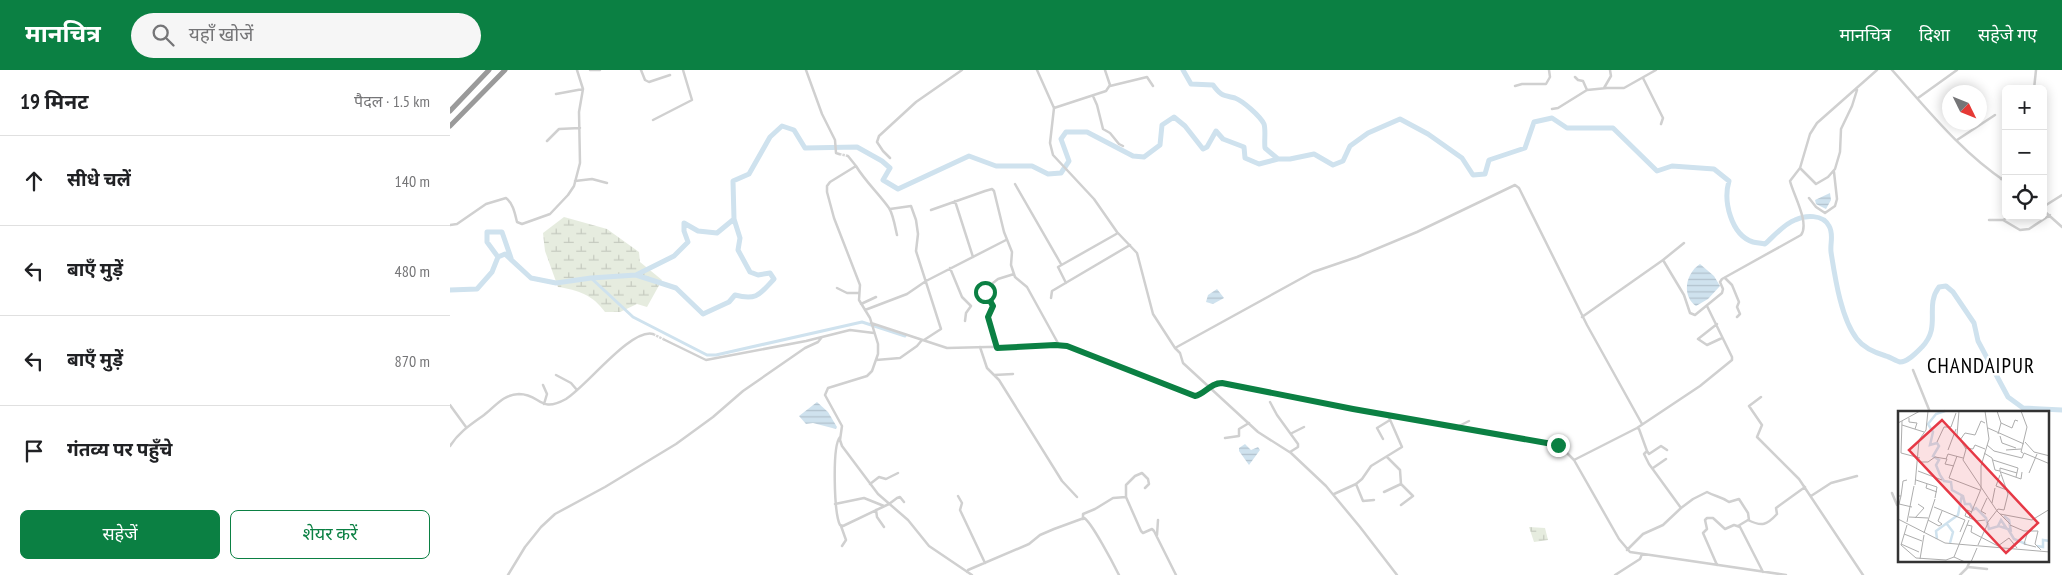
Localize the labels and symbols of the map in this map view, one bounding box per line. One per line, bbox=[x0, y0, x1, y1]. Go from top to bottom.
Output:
north arrow bbox=[1942, 85, 1987, 130]
route start bbox=[974, 281, 997, 304]
district label: CHANDAIPUR bbox=[1927, 352, 2035, 379]
inset map bbox=[1898, 411, 2050, 562]
route end bbox=[1547, 434, 1570, 457]

